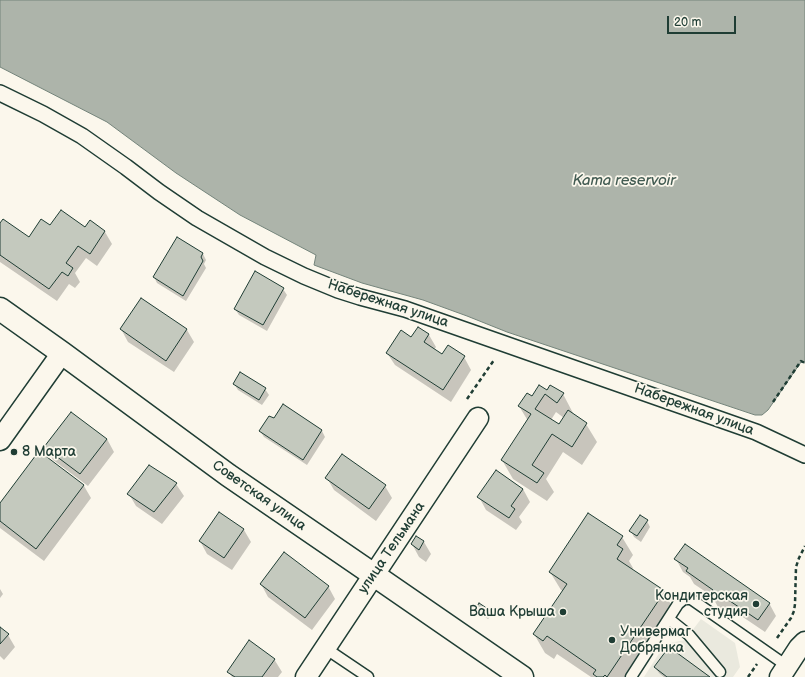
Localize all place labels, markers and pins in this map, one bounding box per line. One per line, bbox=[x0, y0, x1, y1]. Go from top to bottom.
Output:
place label: 8 Марта bbox=[22, 444, 76, 460]
marker: 8 Марта bbox=[9, 447, 19, 457]
place label: Кондитерская студия bbox=[655, 588, 748, 620]
marker: Кондитерская студия bbox=[751, 599, 761, 609]
place label: Ваша Крыша bbox=[469, 604, 555, 620]
marker: Ваша Крыша bbox=[558, 607, 568, 617]
place label: Универмаг Добрянка bbox=[620, 624, 691, 656]
marker: Универмаг Добрянка bbox=[607, 635, 617, 645]

